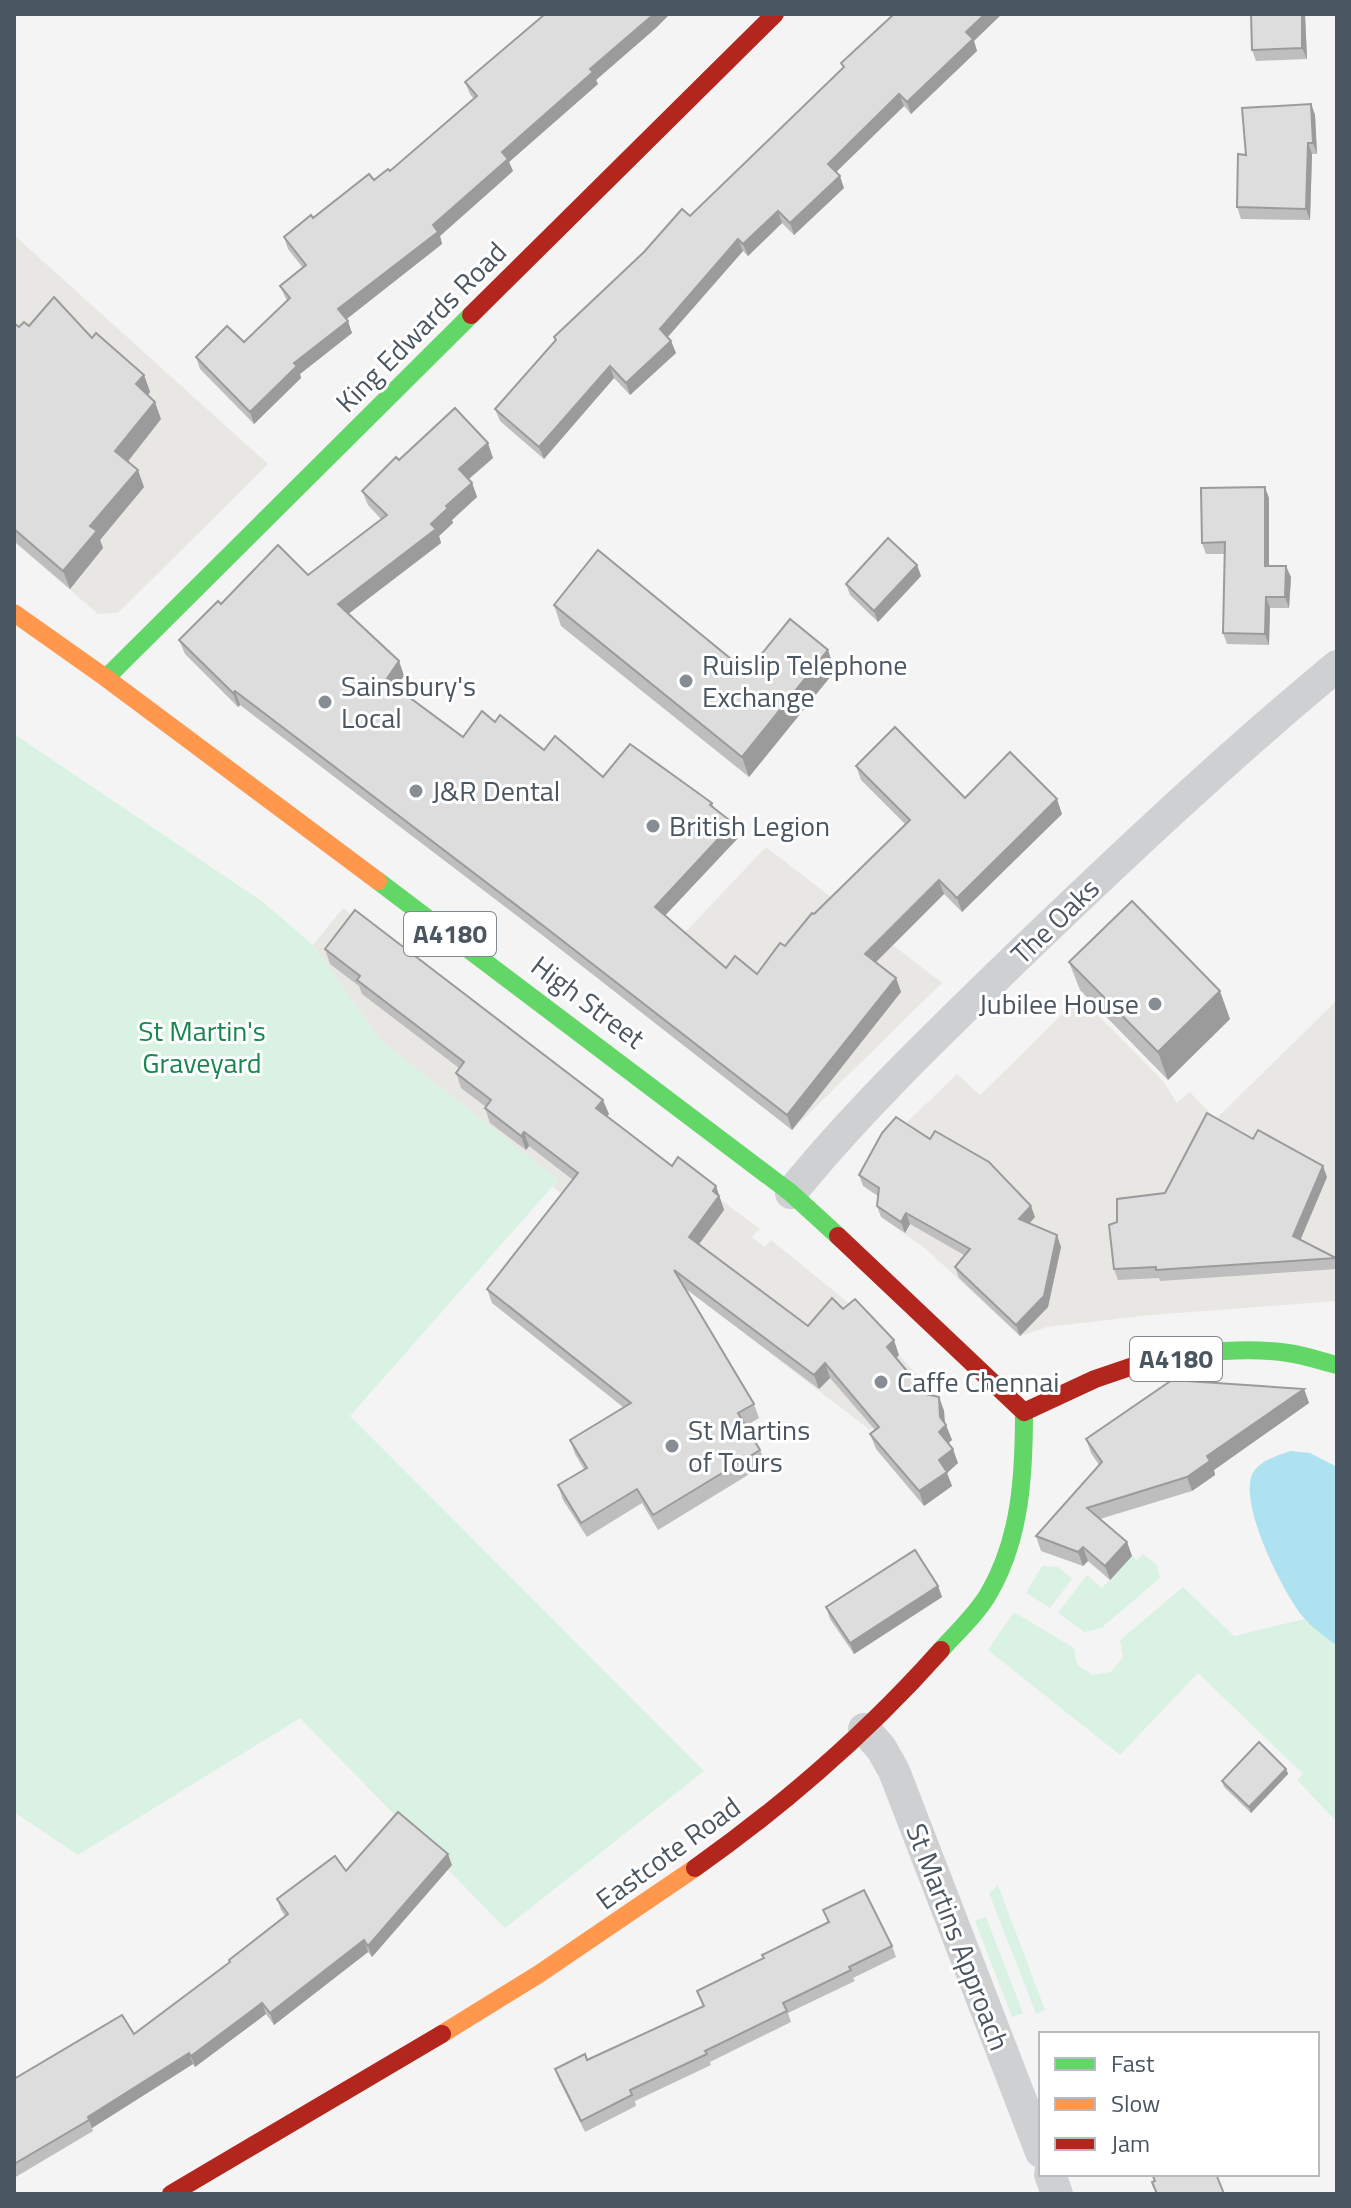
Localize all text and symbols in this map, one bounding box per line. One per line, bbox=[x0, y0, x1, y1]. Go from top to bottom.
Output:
street label: King Edwards Road bbox=[325, 231, 516, 422]
place label: Ruislip Telephone Exchange bbox=[702, 643, 907, 718]
place label: Sainsbury's Local bbox=[341, 664, 476, 739]
marker: Ruislip Telephone Exchange bbox=[677, 672, 695, 690]
marker: Sainsbury's Local bbox=[316, 693, 334, 711]
place label: J&R Dental bbox=[432, 769, 560, 812]
marker: J&R Dental bbox=[407, 782, 425, 800]
place label: British Legion bbox=[669, 804, 830, 847]
marker: British Legion bbox=[644, 817, 662, 835]
street label: The Oaks bbox=[1001, 867, 1109, 974]
road number: A4180 bbox=[404, 912, 496, 956]
street label: High Street bbox=[522, 944, 654, 1059]
place label: Jubilee House bbox=[979, 982, 1139, 1025]
marker: Jubilee House bbox=[1146, 995, 1164, 1013]
park label: St Martin's Graveyard bbox=[138, 1009, 266, 1084]
road number: A4180 bbox=[1130, 1337, 1222, 1381]
place label: Caffe Chennai bbox=[897, 1360, 1060, 1403]
marker: Caffe Chennai bbox=[872, 1373, 890, 1391]
place label: St Martins of Tours bbox=[688, 1408, 810, 1483]
marker: St Martins of Tours bbox=[663, 1437, 681, 1455]
street label: Eastcote Road bbox=[586, 1785, 749, 1920]
street label: St Martins Approach bbox=[895, 1817, 1022, 2057]
legend bbox=[1039, 2032, 1319, 2176]
text: Fast bbox=[1111, 2045, 1155, 2081]
text: Slow bbox=[1111, 2085, 1160, 2121]
text: Jam bbox=[1111, 2125, 1150, 2161]

